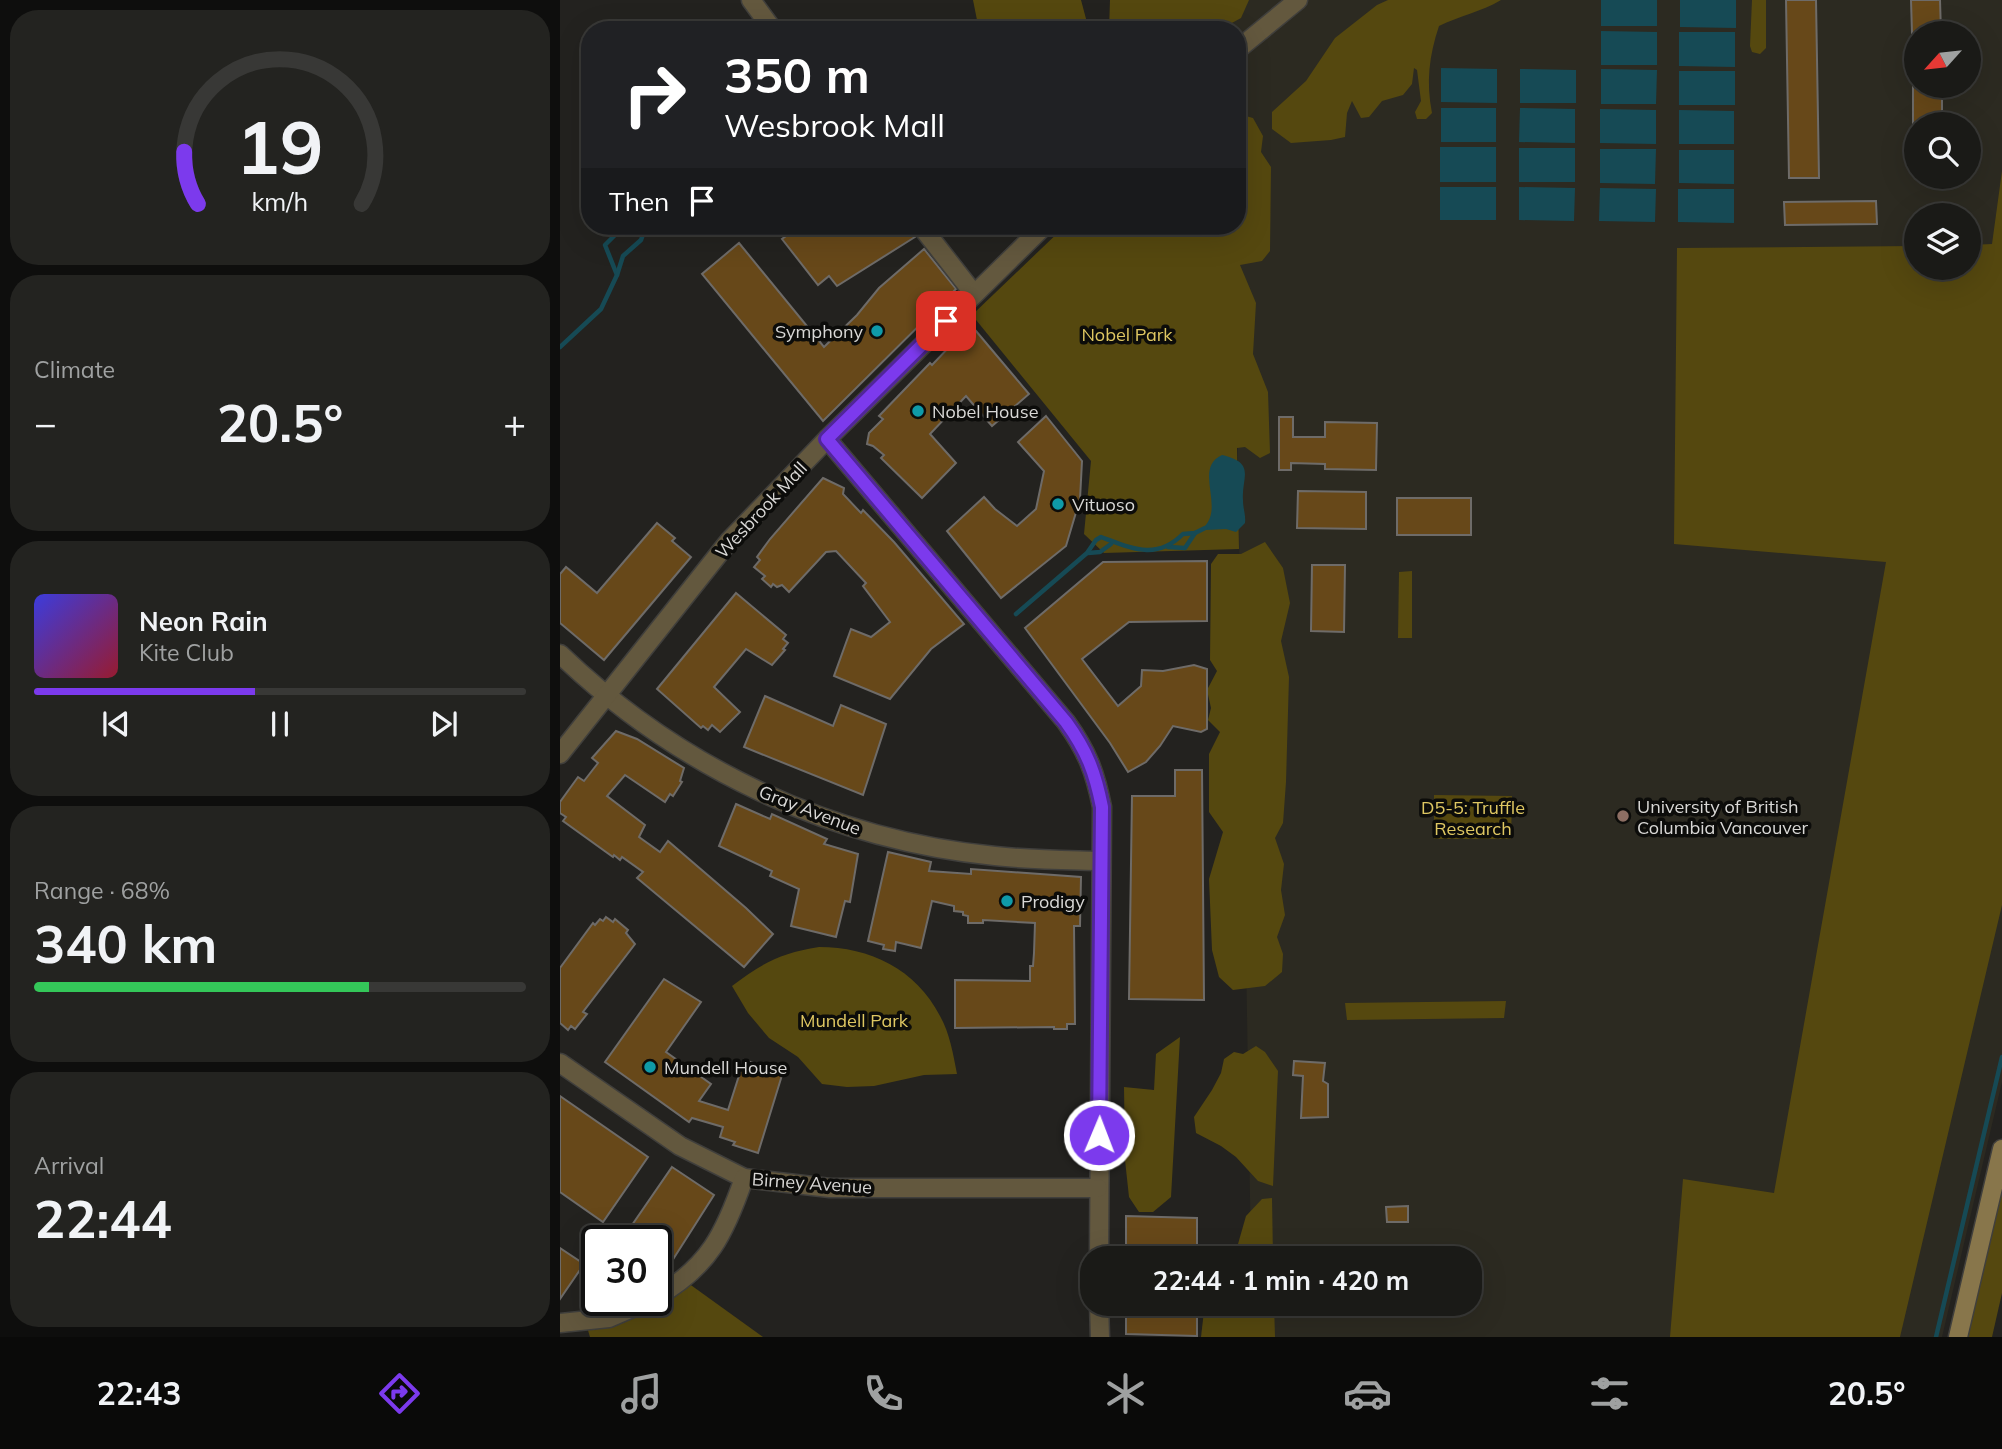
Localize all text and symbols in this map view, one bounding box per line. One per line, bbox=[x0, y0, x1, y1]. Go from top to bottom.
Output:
north arrow bbox=[1904, 21, 1981, 98]
map controls bbox=[1904, 21, 1981, 280]
text: 350 m bbox=[724, 44, 870, 105]
icon: right bbox=[609, 49, 700, 140]
text: 19 bbox=[236, 101, 324, 192]
text: Wesbrook Mall bbox=[724, 105, 945, 145]
button: search bbox=[1904, 112, 1981, 189]
icon: arrive bbox=[683, 182, 721, 220]
text: Then bbox=[609, 185, 669, 218]
text: km/h bbox=[252, 186, 308, 217]
button: layers bbox=[1904, 203, 1981, 280]
pin bbox=[916, 291, 976, 351]
icon: arrive bbox=[927, 302, 965, 340]
place label: Symphony bbox=[775, 320, 863, 343]
marker: Symphony bbox=[869, 323, 885, 339]
park label: Nobel Park bbox=[1081, 323, 1173, 346]
text: Climate bbox=[34, 355, 115, 384]
text: 20.5° bbox=[217, 390, 343, 455]
text: − bbox=[34, 399, 57, 447]
text: + bbox=[503, 399, 526, 447]
place label: Nobel House bbox=[932, 400, 1038, 423]
marker: Nobel House bbox=[910, 403, 926, 419]
street label: Wesbrook Mall bbox=[710, 457, 812, 563]
place label: Vituoso bbox=[1072, 493, 1135, 516]
marker: Vituoso bbox=[1050, 496, 1066, 512]
text: Neon Rain bbox=[139, 605, 268, 638]
text: Kite Club bbox=[139, 638, 234, 667]
icon: previous bbox=[97, 705, 135, 743]
icon: pause bbox=[261, 705, 299, 743]
icon: next bbox=[425, 705, 463, 743]
street label: Gray Avenue bbox=[756, 780, 864, 840]
place label: University of British Columbia Vancouver bbox=[1637, 795, 1809, 839]
park label: D5-5: Truffle Research bbox=[1421, 796, 1525, 840]
marker: University of British Columbia Vancouver bbox=[1615, 808, 1631, 824]
text: Range · 68% bbox=[34, 876, 170, 905]
place label: Prodigy bbox=[1021, 890, 1085, 913]
marker: Prodigy bbox=[999, 893, 1015, 909]
text: 340 km bbox=[34, 911, 217, 976]
park label: Mundell Park bbox=[800, 1009, 909, 1032]
place label: Mundell House bbox=[664, 1056, 787, 1079]
marker: Mundell House bbox=[642, 1059, 658, 1075]
position arrow bbox=[1062, 1098, 1136, 1172]
text: Arrival bbox=[34, 1151, 104, 1180]
street label: Birney Avenue bbox=[751, 1167, 873, 1199]
text: 22:44 bbox=[34, 1186, 172, 1251]
speed limit sign: 30 bbox=[581, 1225, 672, 1316]
text: 22:44 · 1 min · 420 m bbox=[1153, 1264, 1409, 1297]
icon: directions bbox=[375, 1369, 424, 1418]
icon: music bbox=[617, 1369, 666, 1418]
icon: phone bbox=[859, 1369, 908, 1418]
icon: climate bbox=[1101, 1369, 1150, 1418]
icon: car bbox=[1343, 1369, 1392, 1418]
icon: filters bbox=[1585, 1369, 1634, 1418]
text: 22:43 bbox=[97, 1373, 181, 1413]
text: 20.5° bbox=[1828, 1373, 1905, 1413]

